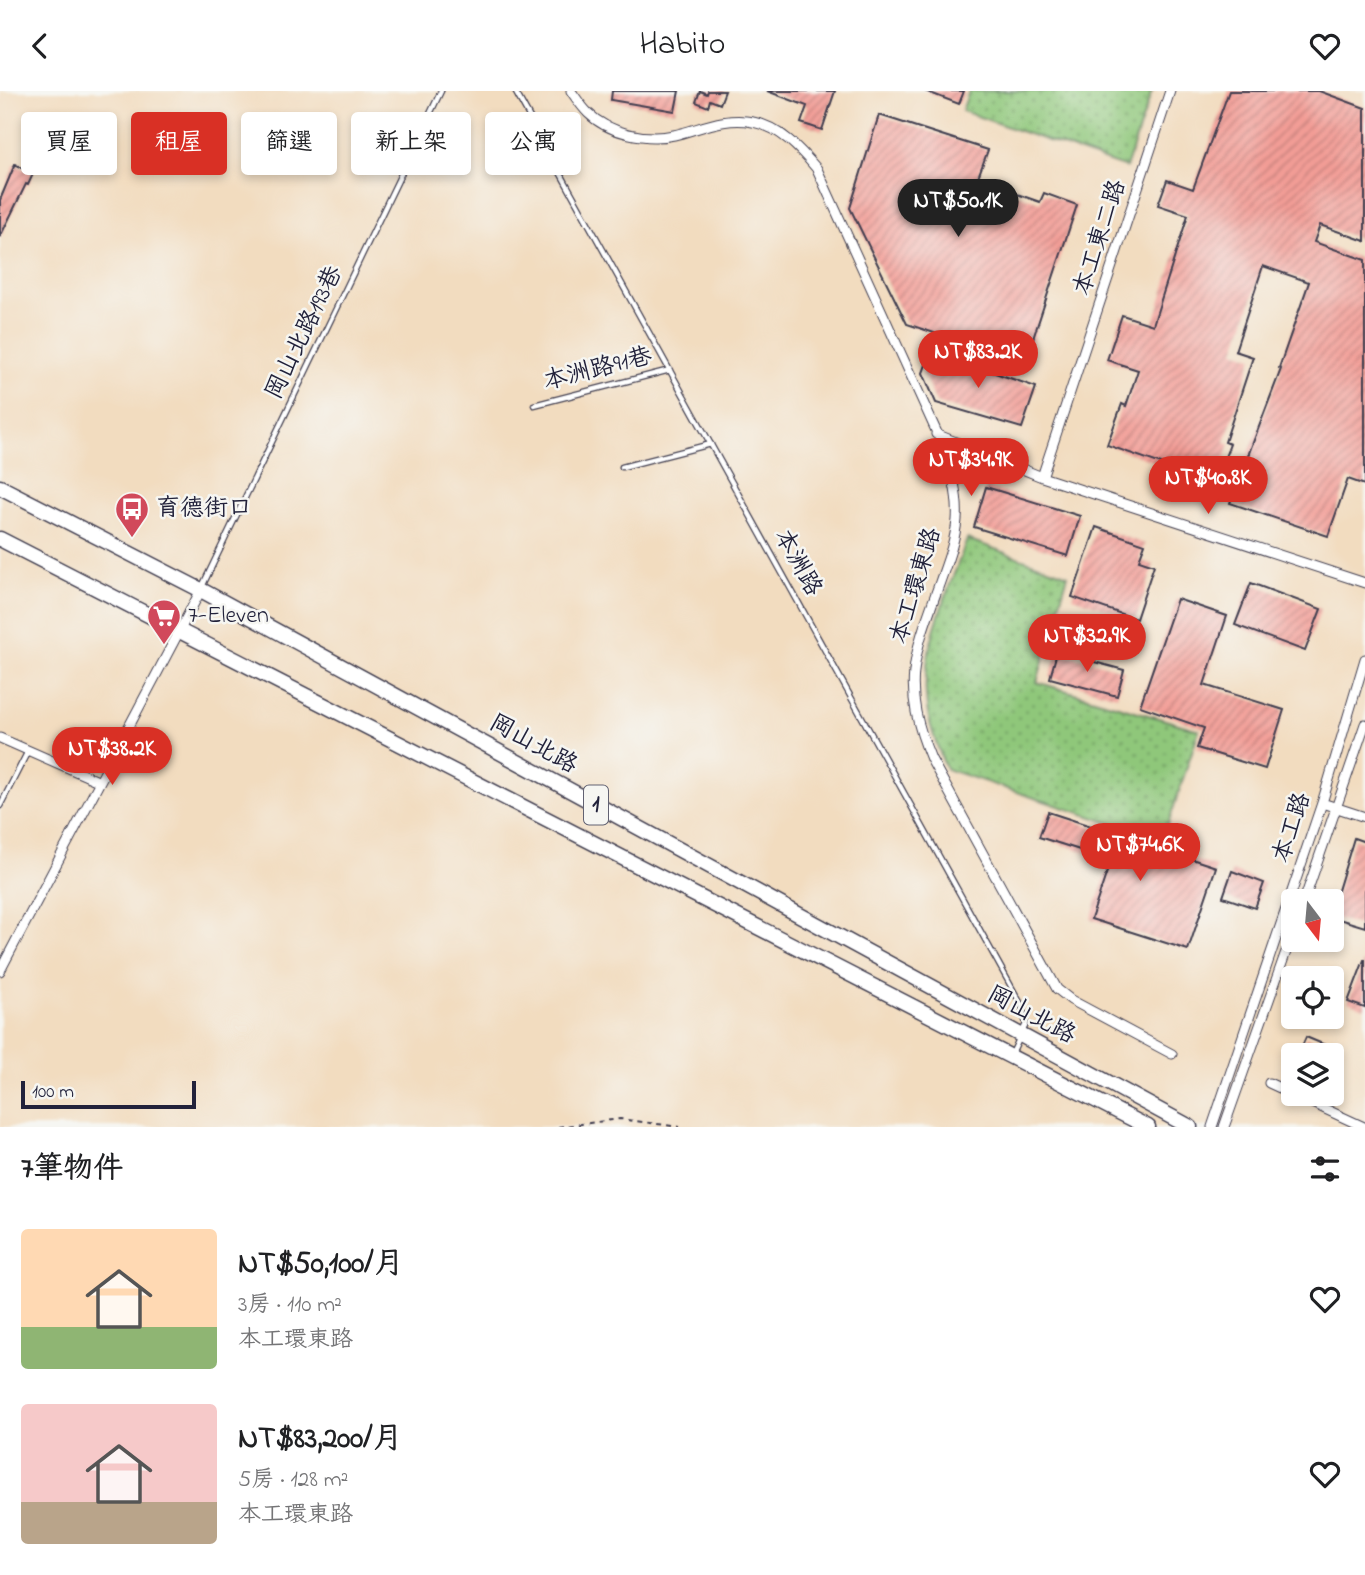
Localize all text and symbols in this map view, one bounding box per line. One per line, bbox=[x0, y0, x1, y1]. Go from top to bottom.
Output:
text: Habito bbox=[640, 22, 725, 69]
icon: back bbox=[21, 27, 59, 65]
icon: heart bbox=[1306, 27, 1344, 65]
chip: 買屋 bbox=[21, 112, 117, 175]
chip: 租屋 bbox=[131, 112, 227, 175]
chip: 篩選 bbox=[241, 112, 337, 175]
chip: 新上架 bbox=[351, 112, 471, 175]
chip: 公寓 bbox=[485, 112, 581, 175]
street label: 本工東二路 bbox=[1066, 176, 1136, 300]
pin: NT$50.1K bbox=[886, 179, 1030, 239]
text: NT$50.1K bbox=[914, 185, 1002, 218]
street label: 岡山北路193巷 bbox=[258, 260, 352, 406]
pin: NT$83.2K bbox=[906, 331, 1050, 390]
text: NT$83.2K bbox=[934, 336, 1022, 369]
street label: 本洲路91巷 bbox=[540, 340, 656, 400]
pin: NT$34.9K bbox=[899, 439, 1043, 498]
text: NT$34.9K bbox=[929, 444, 1013, 477]
pin: NT$40.8K bbox=[1136, 457, 1280, 516]
text: NT$40.8K bbox=[1165, 462, 1251, 495]
bus stop icon: 育德街口 bbox=[113, 490, 151, 539]
place label: 育德街口 bbox=[156, 492, 252, 527]
street label: 本洲路 bbox=[764, 523, 830, 603]
street label: 本工環東路 bbox=[883, 524, 951, 648]
supermarket icon: 7-Eleven bbox=[145, 597, 183, 646]
place label: 7-Eleven bbox=[188, 599, 269, 634]
pin: NT$32.9K bbox=[1015, 615, 1159, 674]
text: NT$32.9K bbox=[1044, 620, 1130, 653]
street label: 岡山北路 bbox=[483, 706, 583, 784]
pin: NT$38.2K bbox=[40, 727, 184, 787]
text: NT$38.2K bbox=[68, 733, 156, 766]
road number: 1 bbox=[584, 785, 608, 825]
street label: 本工路 bbox=[1265, 788, 1321, 868]
pin: NT$74.6K bbox=[1068, 823, 1212, 883]
text: NT$74.6K bbox=[1096, 829, 1184, 862]
north arrow bbox=[1281, 889, 1344, 952]
map controls bbox=[1281, 889, 1344, 1106]
button: locate bbox=[1281, 966, 1344, 1029]
street label: 岡山北路 bbox=[980, 978, 1082, 1054]
button: layers bbox=[1281, 1043, 1344, 1106]
scale bar bbox=[21, 1078, 196, 1110]
text: 100 m bbox=[32, 1079, 74, 1106]
text: 7筆物件 bbox=[21, 1148, 123, 1192]
icon: filters bbox=[1306, 1150, 1344, 1188]
text: NT$50,100/月 bbox=[238, 1243, 404, 1287]
icon: home bbox=[77, 1257, 161, 1341]
icon: heart bbox=[1306, 1280, 1344, 1318]
text: 3房 · 110 m² bbox=[238, 1289, 342, 1322]
text: 本工環東路 bbox=[238, 1324, 353, 1357]
text: NT$83,200/月 bbox=[238, 1418, 403, 1462]
icon: home bbox=[77, 1432, 161, 1516]
icon: heart bbox=[1306, 1455, 1344, 1493]
text: 5房 · 128 m² bbox=[238, 1464, 348, 1497]
text: 本工環東路 bbox=[238, 1499, 353, 1532]

